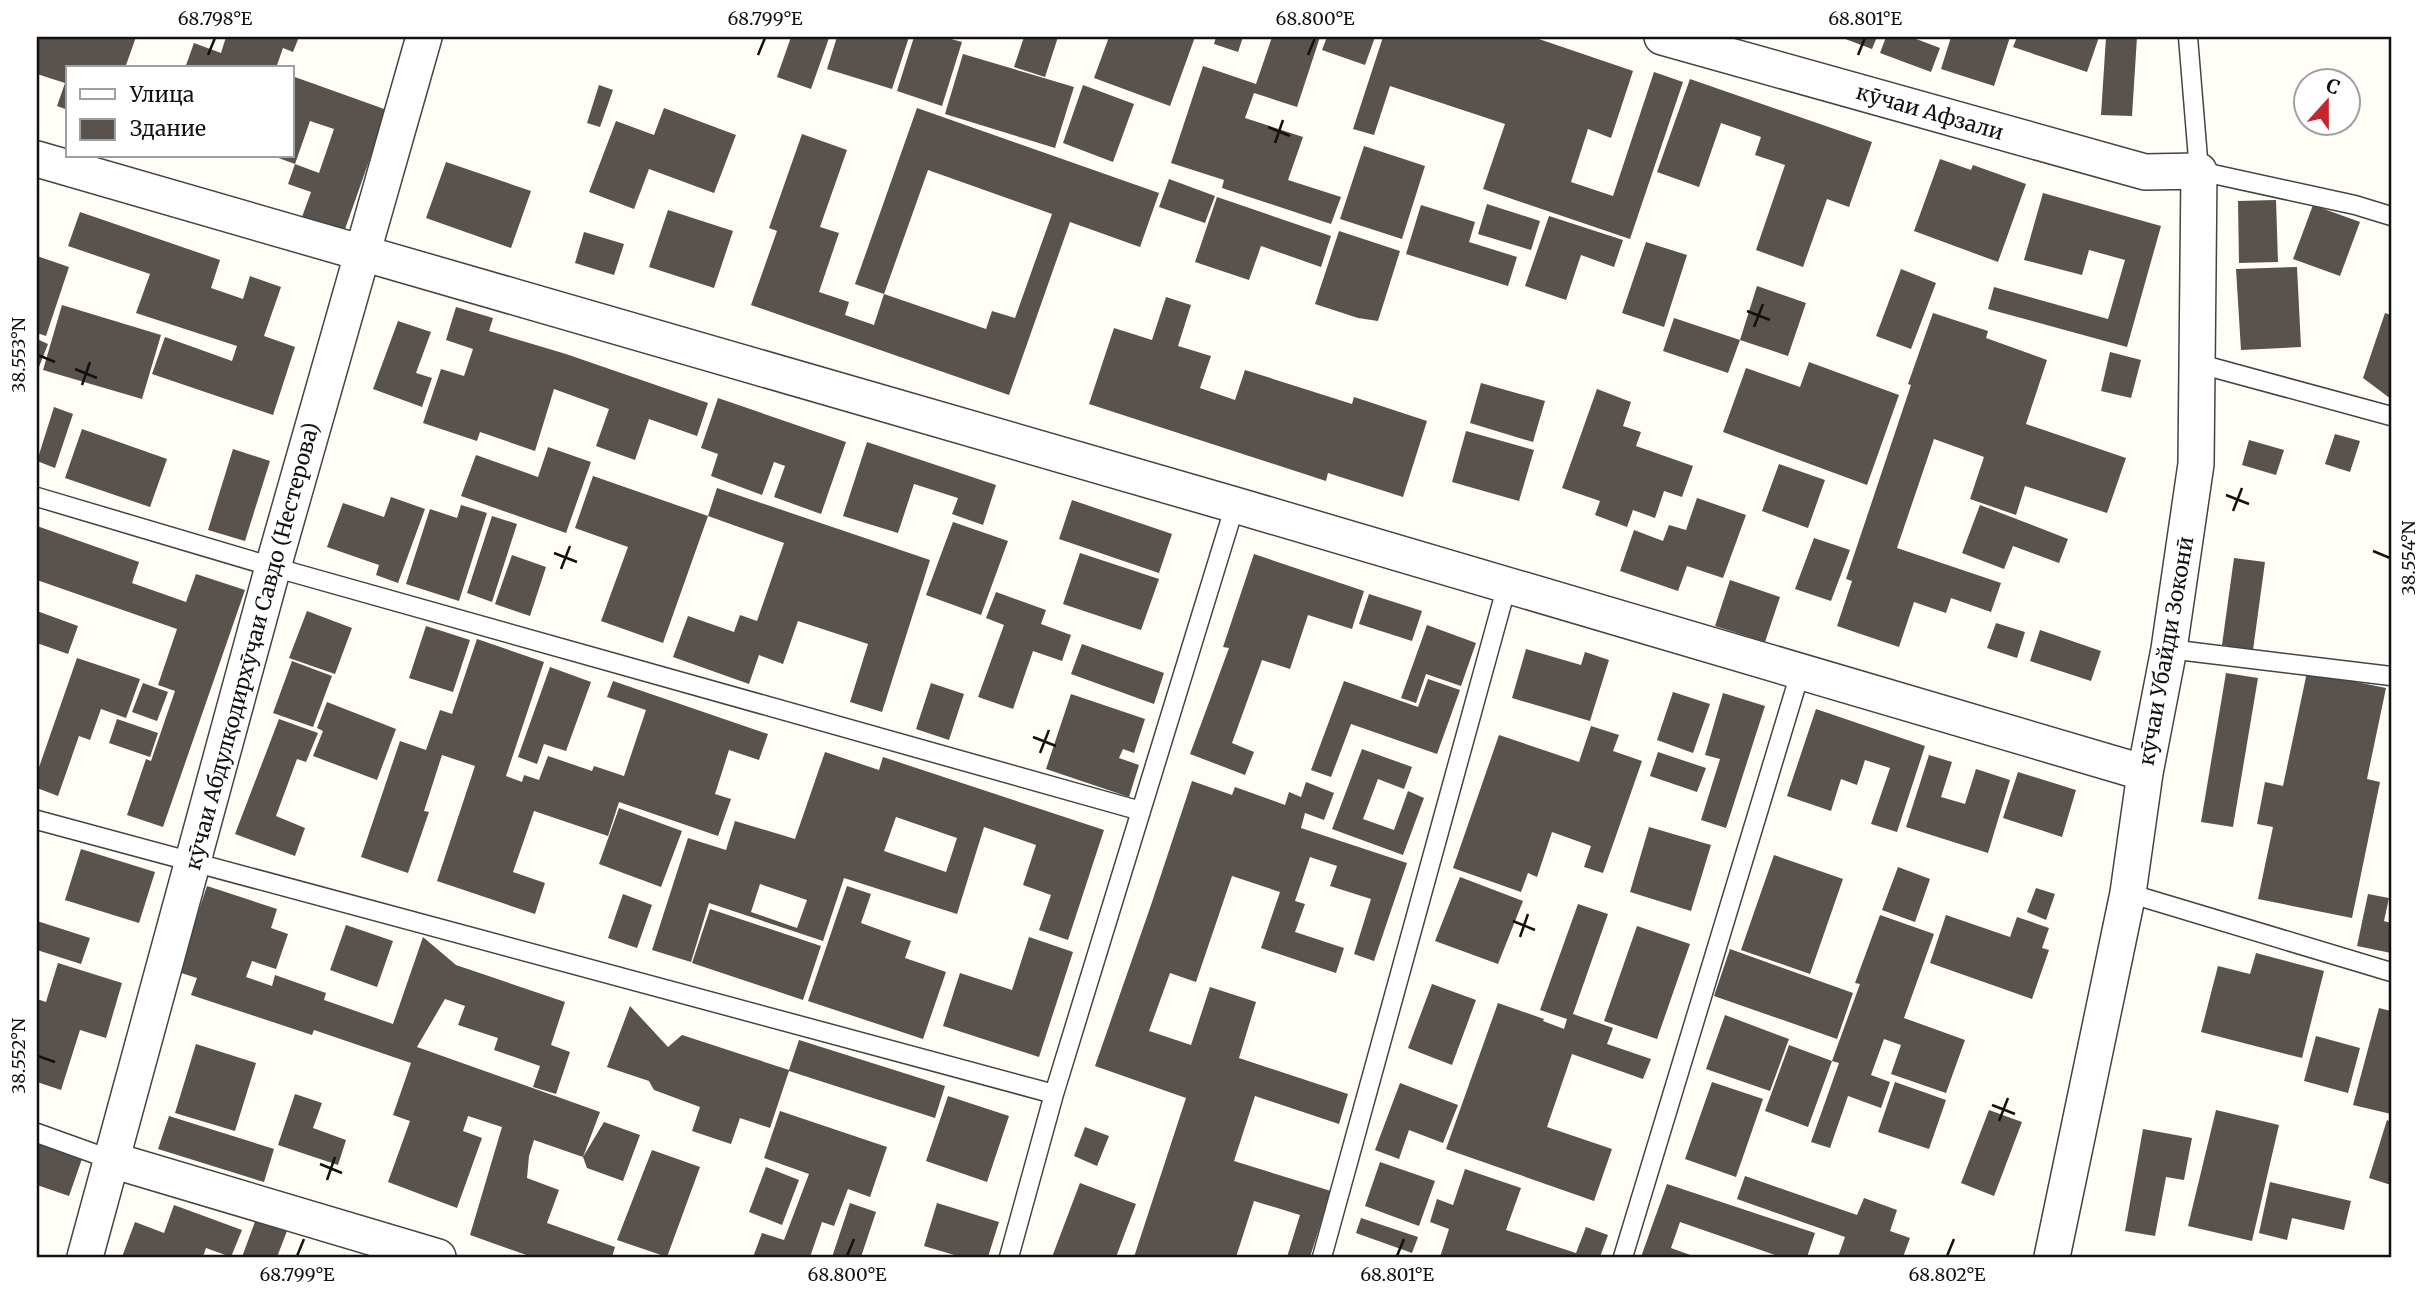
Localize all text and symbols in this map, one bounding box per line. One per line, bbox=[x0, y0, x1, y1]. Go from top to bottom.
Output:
text: 68.798°E bbox=[178, 7, 253, 30]
text: 68.799°E bbox=[727, 7, 803, 30]
text: 68.800°E bbox=[1276, 7, 1355, 30]
text: 68.801°E bbox=[1828, 7, 1902, 30]
legend bbox=[66, 66, 294, 158]
north arrow bbox=[2292, 66, 2362, 136]
text: С bbox=[2323, 73, 2343, 100]
street label: кӯчаи Афзали bbox=[1853, 78, 2007, 146]
text: Улица bbox=[129, 81, 194, 108]
text: Здание bbox=[130, 115, 206, 142]
text: 38.553°N bbox=[7, 317, 30, 393]
street label: кӯчаи Абдулқодирхӯҷаи Савдо (Нестерова) bbox=[179, 419, 325, 873]
text: 38.554°N bbox=[2397, 520, 2420, 595]
street label: кӯчаи Убайди Зоконӣ bbox=[2133, 534, 2199, 768]
text: 38.552°N bbox=[7, 1018, 30, 1094]
text: 68.799°E bbox=[259, 1263, 335, 1286]
text: 68.800°E bbox=[808, 1263, 887, 1286]
text: 68.801°E bbox=[1360, 1263, 1434, 1286]
text: 68.802°E bbox=[1909, 1263, 1986, 1286]

